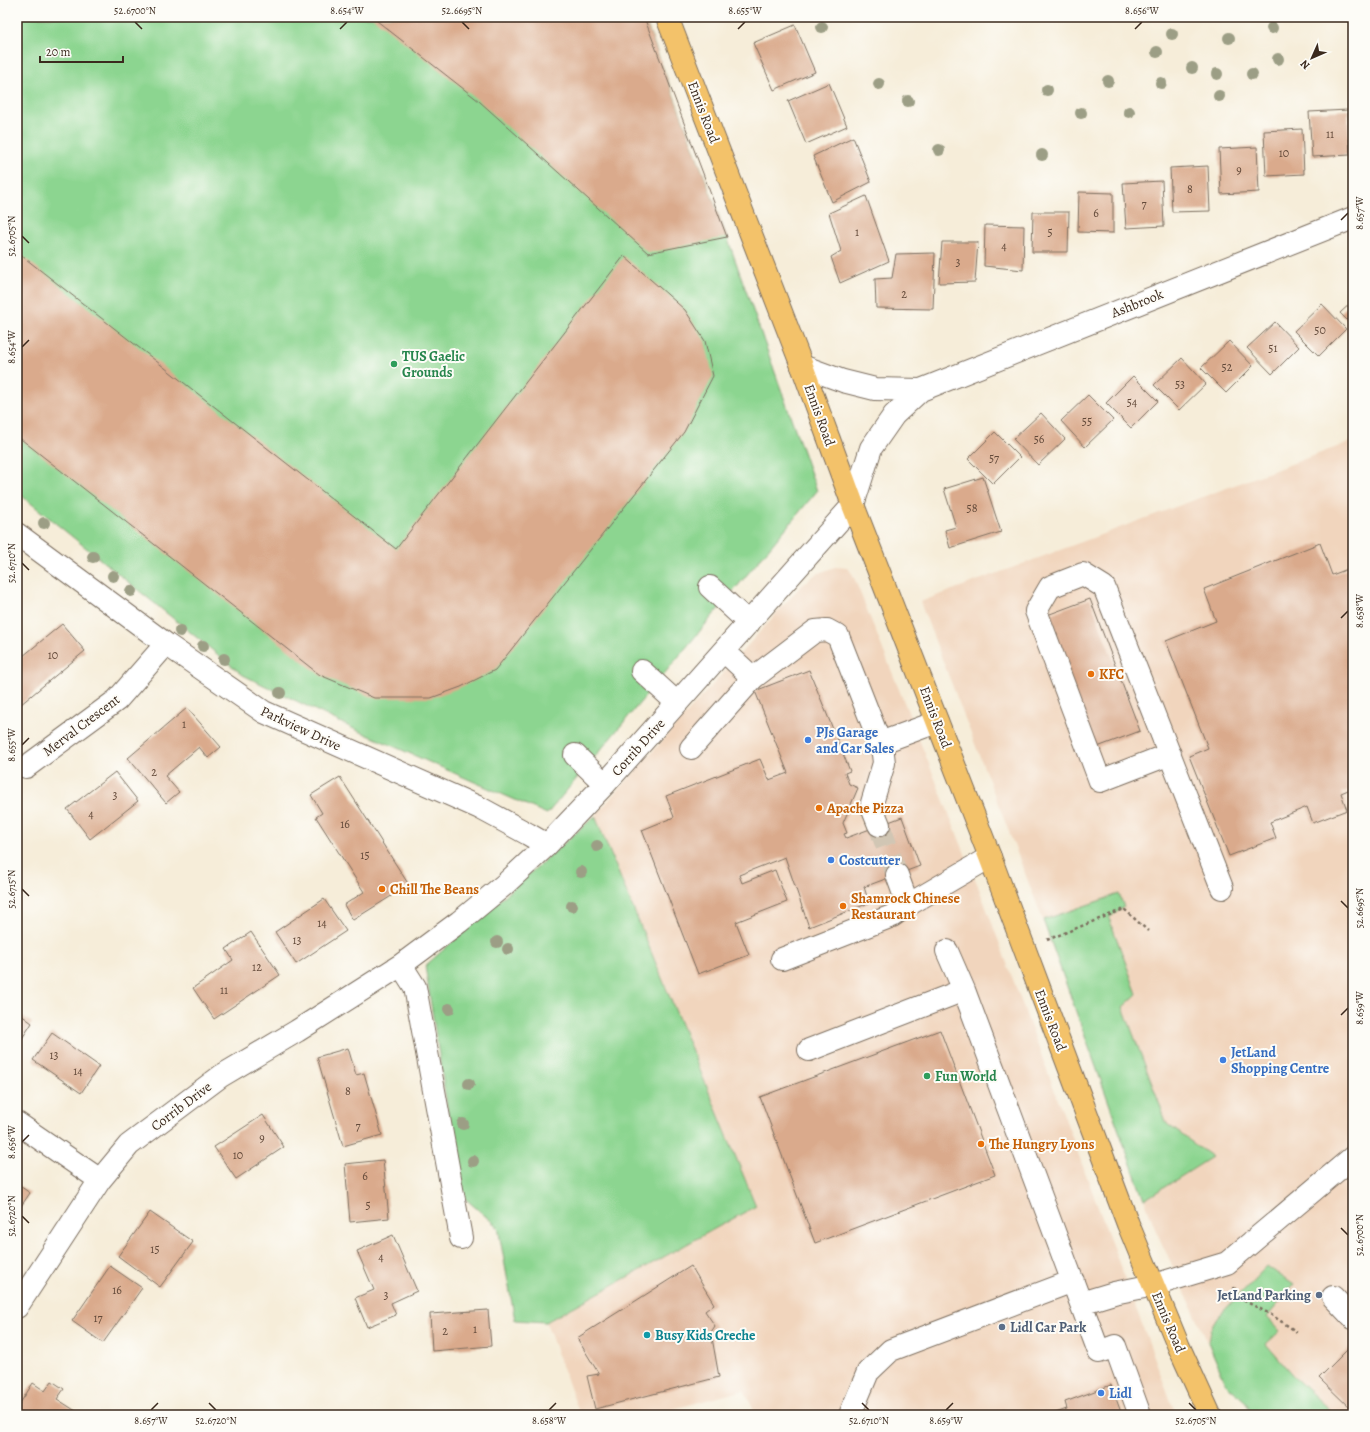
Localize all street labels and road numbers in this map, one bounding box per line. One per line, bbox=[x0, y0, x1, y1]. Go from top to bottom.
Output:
street label: Ennis Road bbox=[683, 79, 724, 146]
street label: Ashbrook bbox=[1107, 284, 1166, 323]
street label: Ennis Road bbox=[800, 382, 840, 449]
street label: Ennis Road bbox=[915, 684, 956, 751]
street label: Merval Crescent bbox=[39, 690, 124, 761]
street label: Parkview Drive bbox=[257, 701, 344, 755]
street label: Corrib Drive bbox=[607, 714, 669, 780]
street label: Ennis Road bbox=[1030, 987, 1071, 1054]
street label: Corrib Drive bbox=[147, 1077, 216, 1135]
street label: Ennis Road bbox=[1147, 1289, 1190, 1356]

